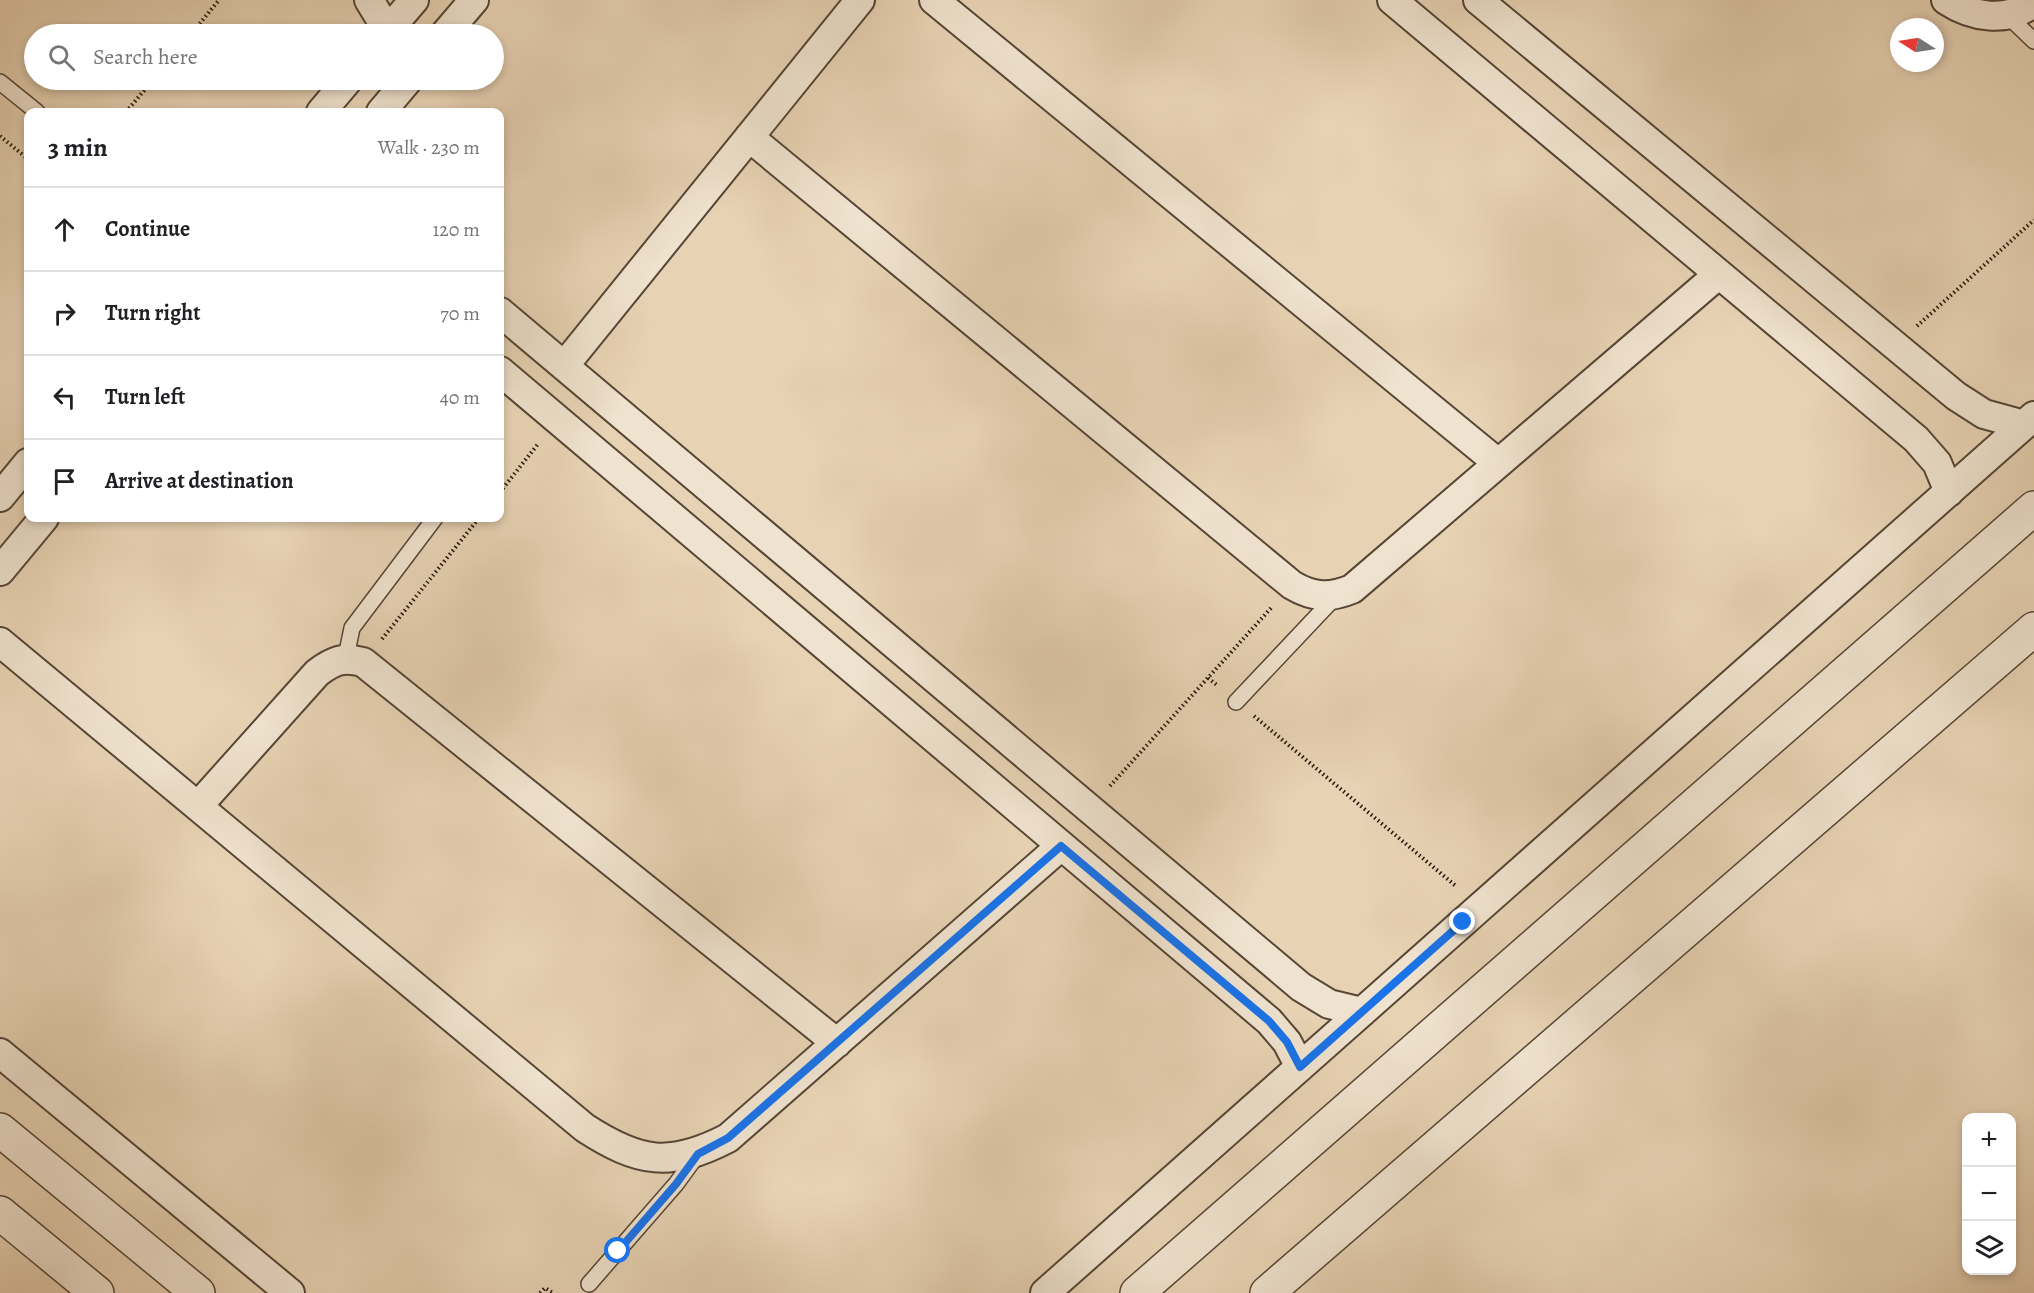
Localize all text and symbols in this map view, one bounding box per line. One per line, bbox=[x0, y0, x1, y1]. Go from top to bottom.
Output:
north arrow bbox=[1890, 18, 1944, 72]
search box bbox=[24, 24, 504, 90]
icon: search bbox=[45, 41, 78, 74]
text: Search here bbox=[93, 42, 198, 72]
text: 3 min bbox=[48, 130, 108, 165]
text: Walk · 230 m bbox=[378, 134, 480, 161]
icon: ahead bbox=[48, 213, 81, 246]
text: Continue bbox=[105, 214, 190, 244]
text: 120 m bbox=[432, 216, 480, 243]
icon: right bbox=[48, 297, 81, 330]
text: Turn right bbox=[105, 298, 201, 328]
text: 70 m bbox=[440, 300, 480, 327]
icon: left bbox=[48, 381, 81, 414]
text: Turn left bbox=[105, 382, 185, 412]
text: 40 m bbox=[440, 384, 480, 411]
icon: arrive bbox=[48, 465, 81, 498]
text: Arrive at destination bbox=[105, 466, 294, 496]
route end bbox=[1449, 908, 1475, 934]
map controls bbox=[1962, 1113, 2016, 1275]
button: + bbox=[1962, 1113, 2016, 1167]
button: − bbox=[1962, 1167, 2016, 1221]
button: layers bbox=[1962, 1221, 2016, 1275]
route start bbox=[604, 1237, 630, 1263]

